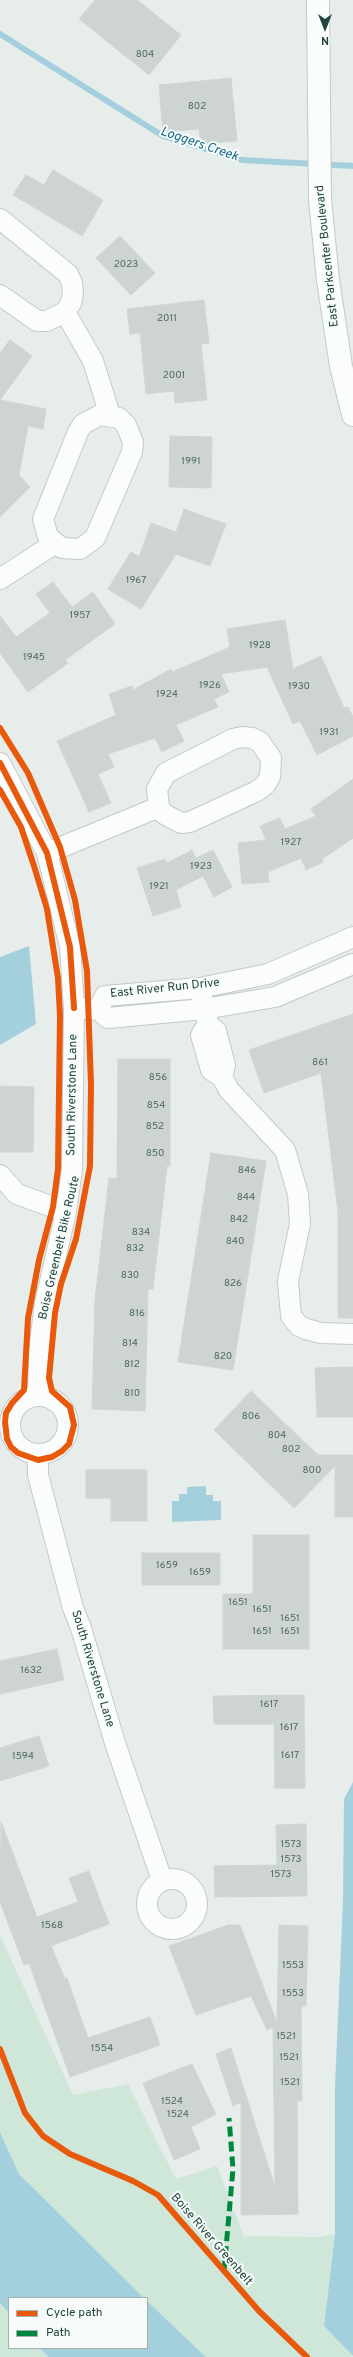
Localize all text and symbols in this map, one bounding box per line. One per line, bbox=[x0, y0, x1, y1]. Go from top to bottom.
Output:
north arrow bbox=[305, 8, 345, 48]
text: N bbox=[321, 33, 329, 47]
house number: 804 bbox=[136, 49, 154, 61]
house number: 802 bbox=[188, 101, 206, 113]
water label: Loggers Creek bbox=[158, 124, 240, 166]
street label: East Parkcenter Boulevard bbox=[313, 184, 343, 328]
house number: 2023 bbox=[114, 259, 138, 271]
house number: 2011 bbox=[157, 313, 177, 325]
house number: 2001 bbox=[163, 370, 185, 382]
house number: 1991 bbox=[181, 456, 201, 468]
house number: 1967 bbox=[126, 575, 146, 587]
house number: 1957 bbox=[69, 610, 91, 622]
house number: 1928 bbox=[249, 640, 271, 652]
house number: 1945 bbox=[23, 652, 45, 664]
house number: 1926 bbox=[199, 680, 221, 692]
house number: 1930 bbox=[288, 681, 310, 693]
house number: 1924 bbox=[156, 689, 178, 701]
house number: 1931 bbox=[319, 727, 339, 739]
house number: 1927 bbox=[281, 837, 301, 849]
house number: 1923 bbox=[190, 861, 212, 873]
house number: 1921 bbox=[149, 881, 169, 893]
street label: East River Run Drive bbox=[109, 976, 221, 1002]
street label: South Riverstone Lane bbox=[65, 1034, 81, 1156]
house number: 861 bbox=[312, 1057, 328, 1069]
house number: 856 bbox=[149, 1072, 167, 1084]
house number: 854 bbox=[147, 1100, 165, 1112]
house number: 852 bbox=[146, 1121, 164, 1133]
house number: 850 bbox=[146, 1148, 164, 1160]
house number: 846 bbox=[238, 1165, 256, 1177]
street label: Boise Greenbelt Bike Route bbox=[36, 1175, 84, 1321]
house number: 844 bbox=[237, 1192, 255, 1204]
house number: 842 bbox=[230, 1214, 248, 1226]
house number: 834 bbox=[132, 1227, 150, 1239]
house number: 840 bbox=[226, 1236, 244, 1248]
house number: 832 bbox=[126, 1243, 144, 1255]
house number: 830 bbox=[121, 1270, 139, 1282]
house number: 826 bbox=[224, 1278, 242, 1290]
house number: 816 bbox=[129, 1308, 145, 1320]
house number: 814 bbox=[122, 1338, 138, 1350]
house number: 820 bbox=[214, 1351, 232, 1363]
house number: 812 bbox=[124, 1359, 140, 1371]
house number: 810 bbox=[124, 1388, 140, 1400]
house number: 806 bbox=[242, 1411, 260, 1423]
house number: 804 bbox=[268, 1430, 286, 1442]
house number: 802 bbox=[282, 1444, 300, 1456]
house number: 800 bbox=[303, 1465, 321, 1477]
house number: 1659 bbox=[156, 1560, 178, 1572]
house number: 1659 bbox=[189, 1567, 211, 1579]
house number: 1651 bbox=[228, 1597, 248, 1609]
house number: 1651 bbox=[252, 1604, 272, 1616]
street label: South Riverstone Lane bbox=[67, 1609, 117, 1729]
house number: 1651 bbox=[280, 1613, 300, 1625]
house number: 1651 bbox=[252, 1626, 272, 1638]
house number: 1651 bbox=[280, 1626, 300, 1638]
house number: 1632 bbox=[20, 1665, 42, 1677]
house number: 1617 bbox=[260, 1699, 278, 1711]
house number: 1617 bbox=[280, 1722, 298, 1734]
house number: 1617 bbox=[281, 1750, 299, 1762]
house number: 1594 bbox=[12, 1751, 34, 1763]
house number: 1573 bbox=[281, 1839, 301, 1851]
house number: 1573 bbox=[281, 1854, 301, 1866]
house number: 1573 bbox=[271, 1869, 291, 1881]
house number: 1568 bbox=[41, 1920, 63, 1932]
house number: 1553 bbox=[282, 1960, 304, 1972]
house number: 1553 bbox=[282, 1988, 304, 2000]
house number: 1521 bbox=[276, 2031, 296, 2043]
house number: 1554 bbox=[91, 2043, 113, 2055]
house number: 1521 bbox=[279, 2052, 299, 2064]
house number: 1521 bbox=[280, 2077, 300, 2089]
house number: 1524 bbox=[161, 2096, 183, 2108]
house number: 1524 bbox=[167, 2109, 189, 2121]
street label: Boise River Greenbelt bbox=[167, 2191, 255, 2289]
legend bbox=[8, 2297, 148, 2349]
text: Cycle path bbox=[46, 2305, 103, 2321]
text: Path bbox=[46, 2325, 71, 2341]

